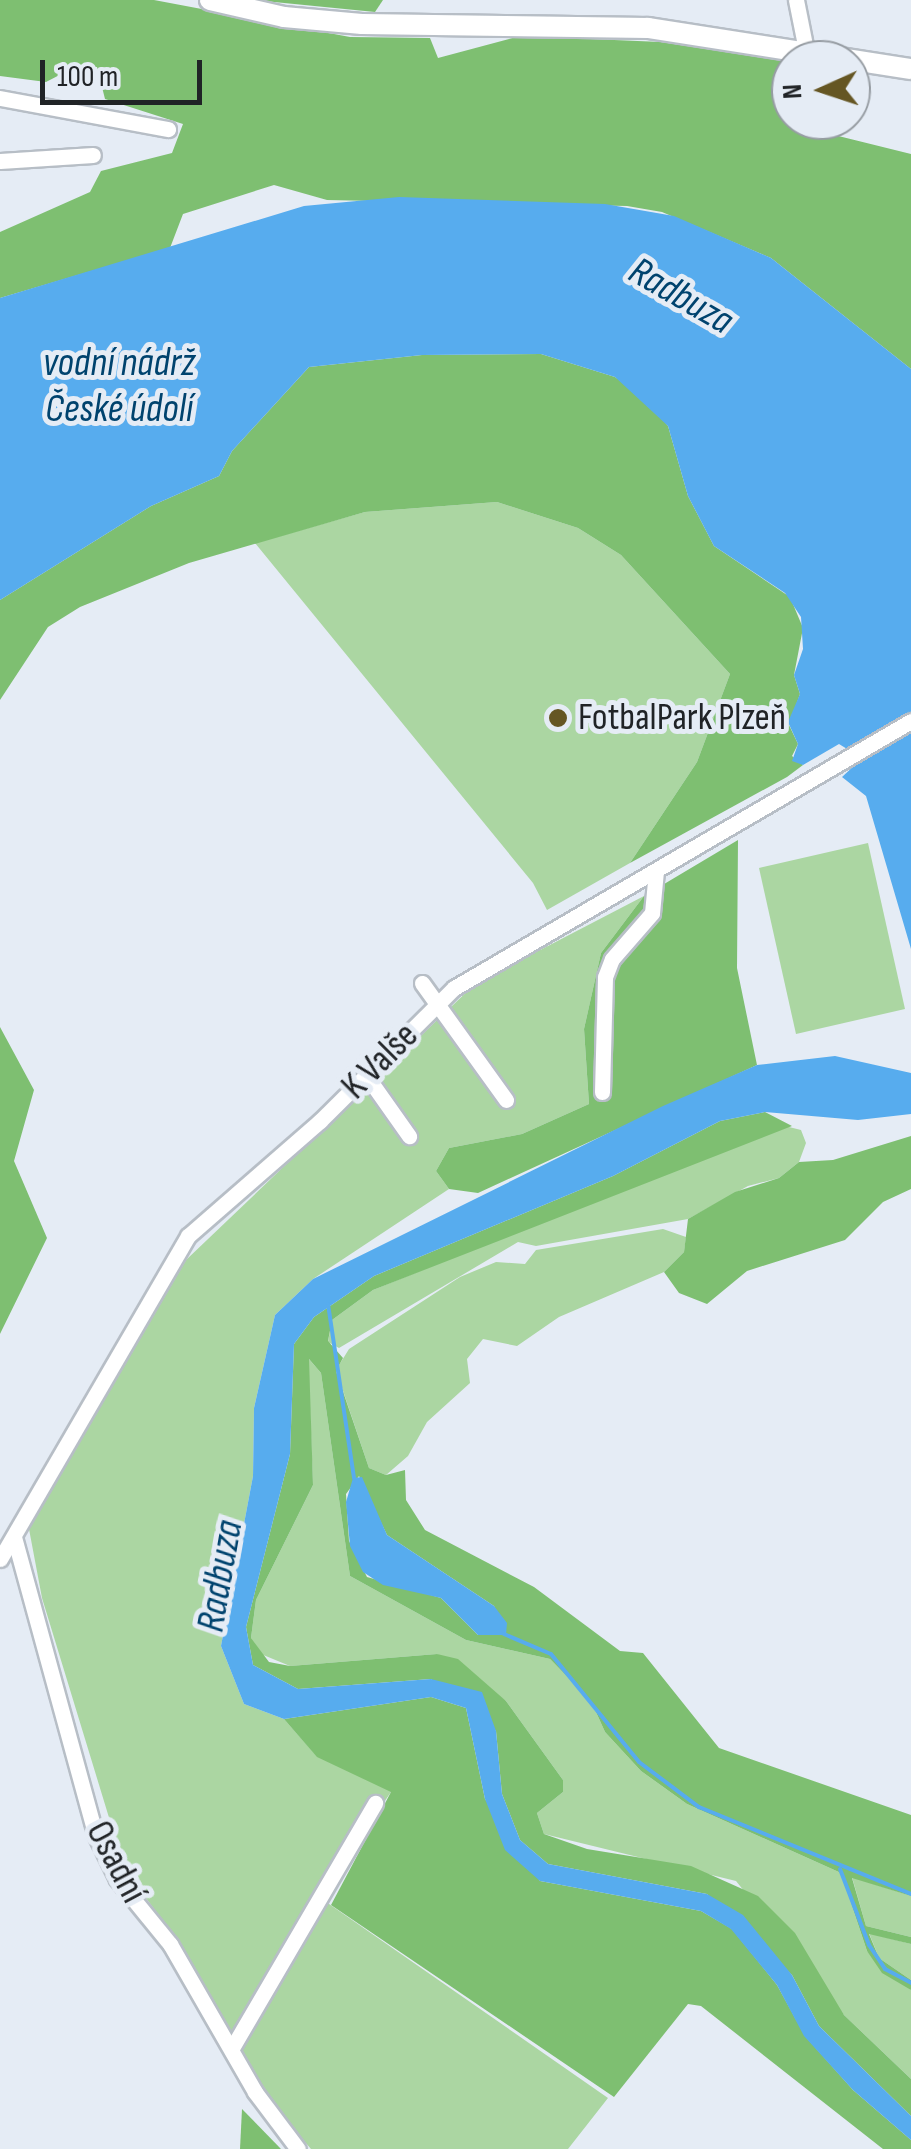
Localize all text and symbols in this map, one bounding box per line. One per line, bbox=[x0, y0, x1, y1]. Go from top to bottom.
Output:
scale bar bbox=[45, 40, 208, 102]
north arrow bbox=[771, 40, 871, 140]
text: 100 m bbox=[57, 59, 118, 95]
text: N bbox=[776, 83, 809, 100]
water label: Radbuza bbox=[620, 247, 742, 345]
water label: vodní nádrž České údolí bbox=[43, 339, 195, 433]
place label: FotbalPark Plzeň bbox=[578, 695, 786, 741]
marker: FotbalPark Plzeň bbox=[547, 707, 569, 729]
street label: K Valše bbox=[332, 1013, 428, 1109]
water label: Radbuza bbox=[187, 1516, 253, 1636]
street label: Osadní bbox=[76, 1813, 156, 1911]

